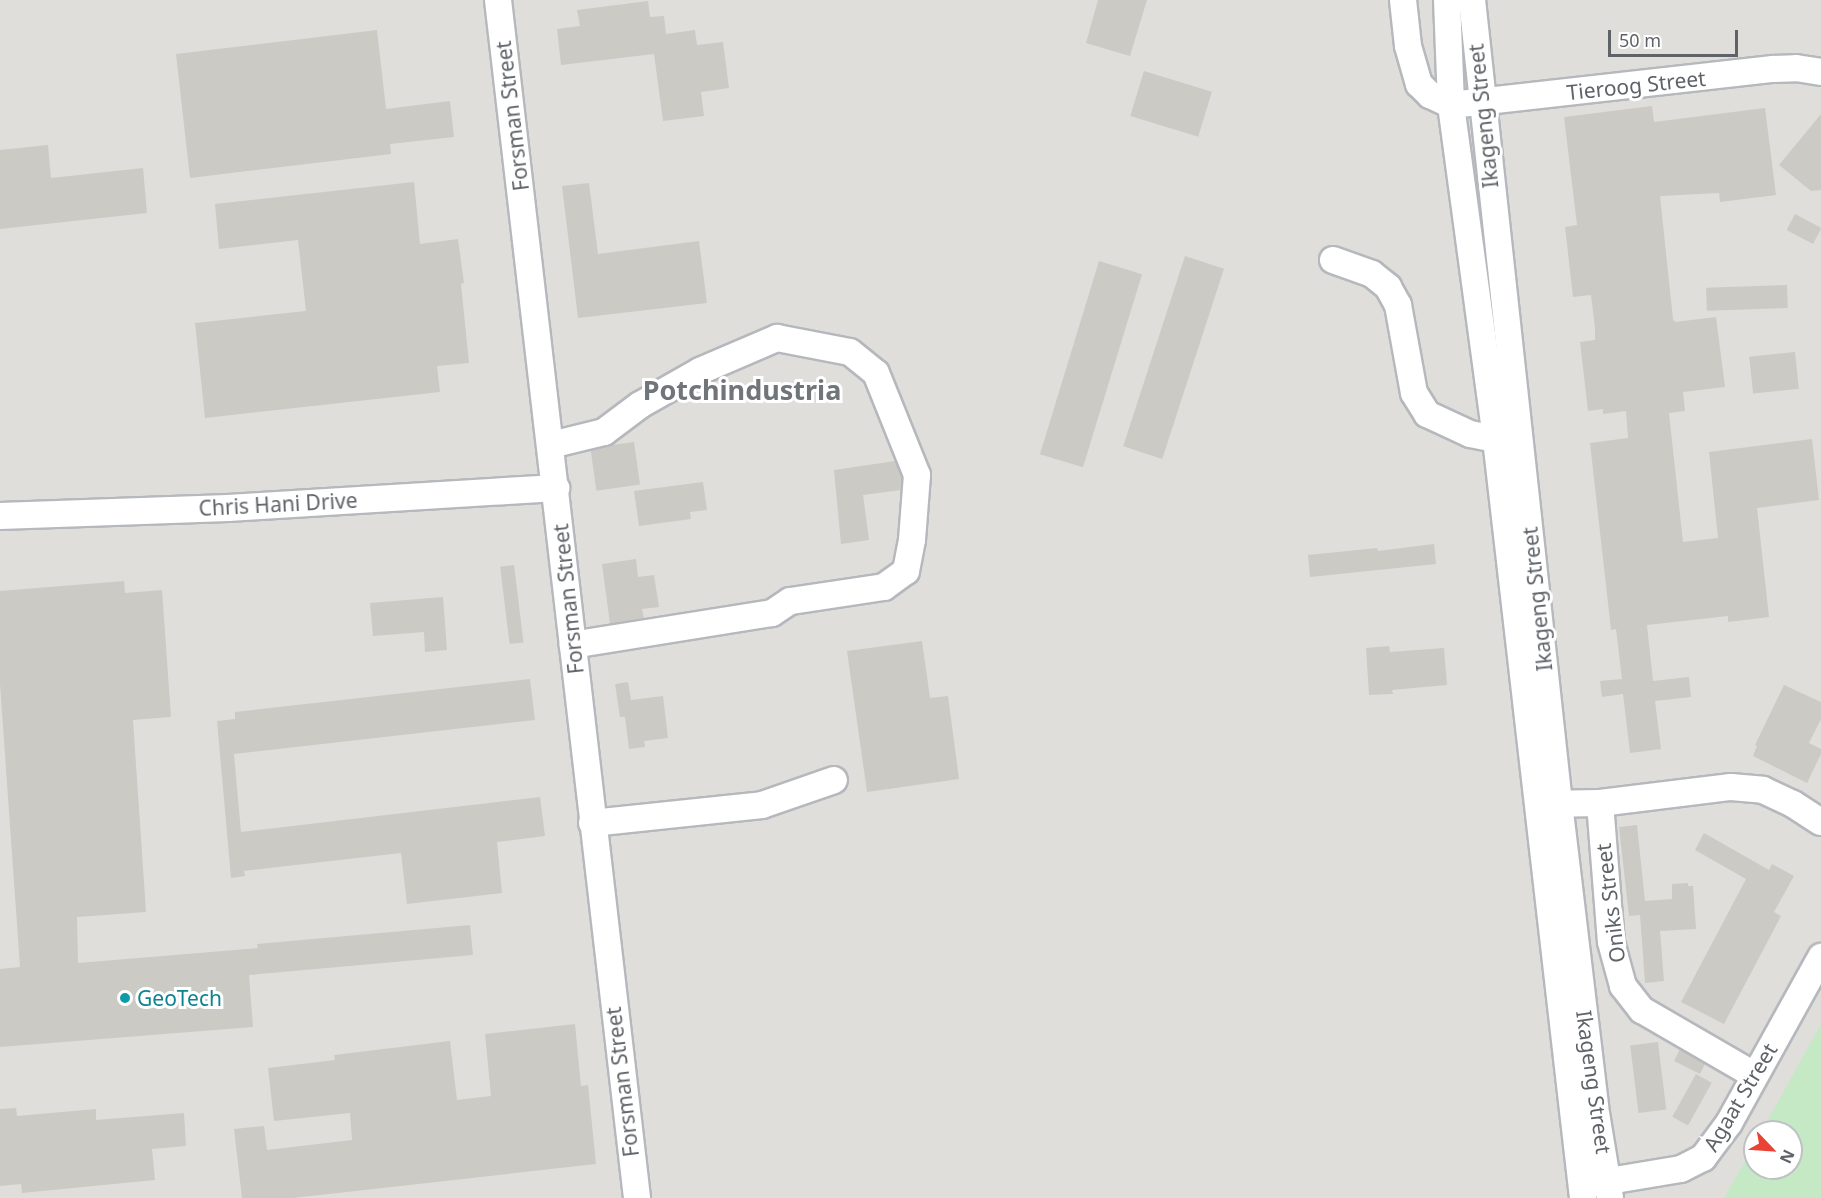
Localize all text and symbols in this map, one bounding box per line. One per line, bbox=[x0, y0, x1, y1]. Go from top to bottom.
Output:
scale bar bbox=[1611, 18, 1742, 56]
text: 50 m bbox=[1619, 28, 1661, 52]
street label: Forsman Street bbox=[490, 40, 534, 192]
street label: Ikageng Street bbox=[1463, 43, 1503, 189]
street label: Tieroog Street bbox=[1565, 65, 1707, 105]
district label: Potchindustria bbox=[643, 374, 841, 406]
street label: Chris Hani Drive bbox=[198, 487, 358, 521]
street label: Forsman Street bbox=[548, 523, 588, 675]
street label: Ikageng Street bbox=[1517, 526, 1557, 672]
street label: Oniks Street bbox=[1590, 842, 1630, 964]
place label: GeoTech bbox=[137, 985, 222, 1011]
marker: GeoTech bbox=[118, 991, 132, 1005]
street label: Forsman Street bbox=[600, 1006, 644, 1158]
street label: Ikageng Street bbox=[1571, 1009, 1617, 1155]
street label: Agaat Street bbox=[1698, 1038, 1782, 1156]
north arrow bbox=[1743, 1120, 1803, 1180]
text: N bbox=[1775, 1146, 1800, 1167]

